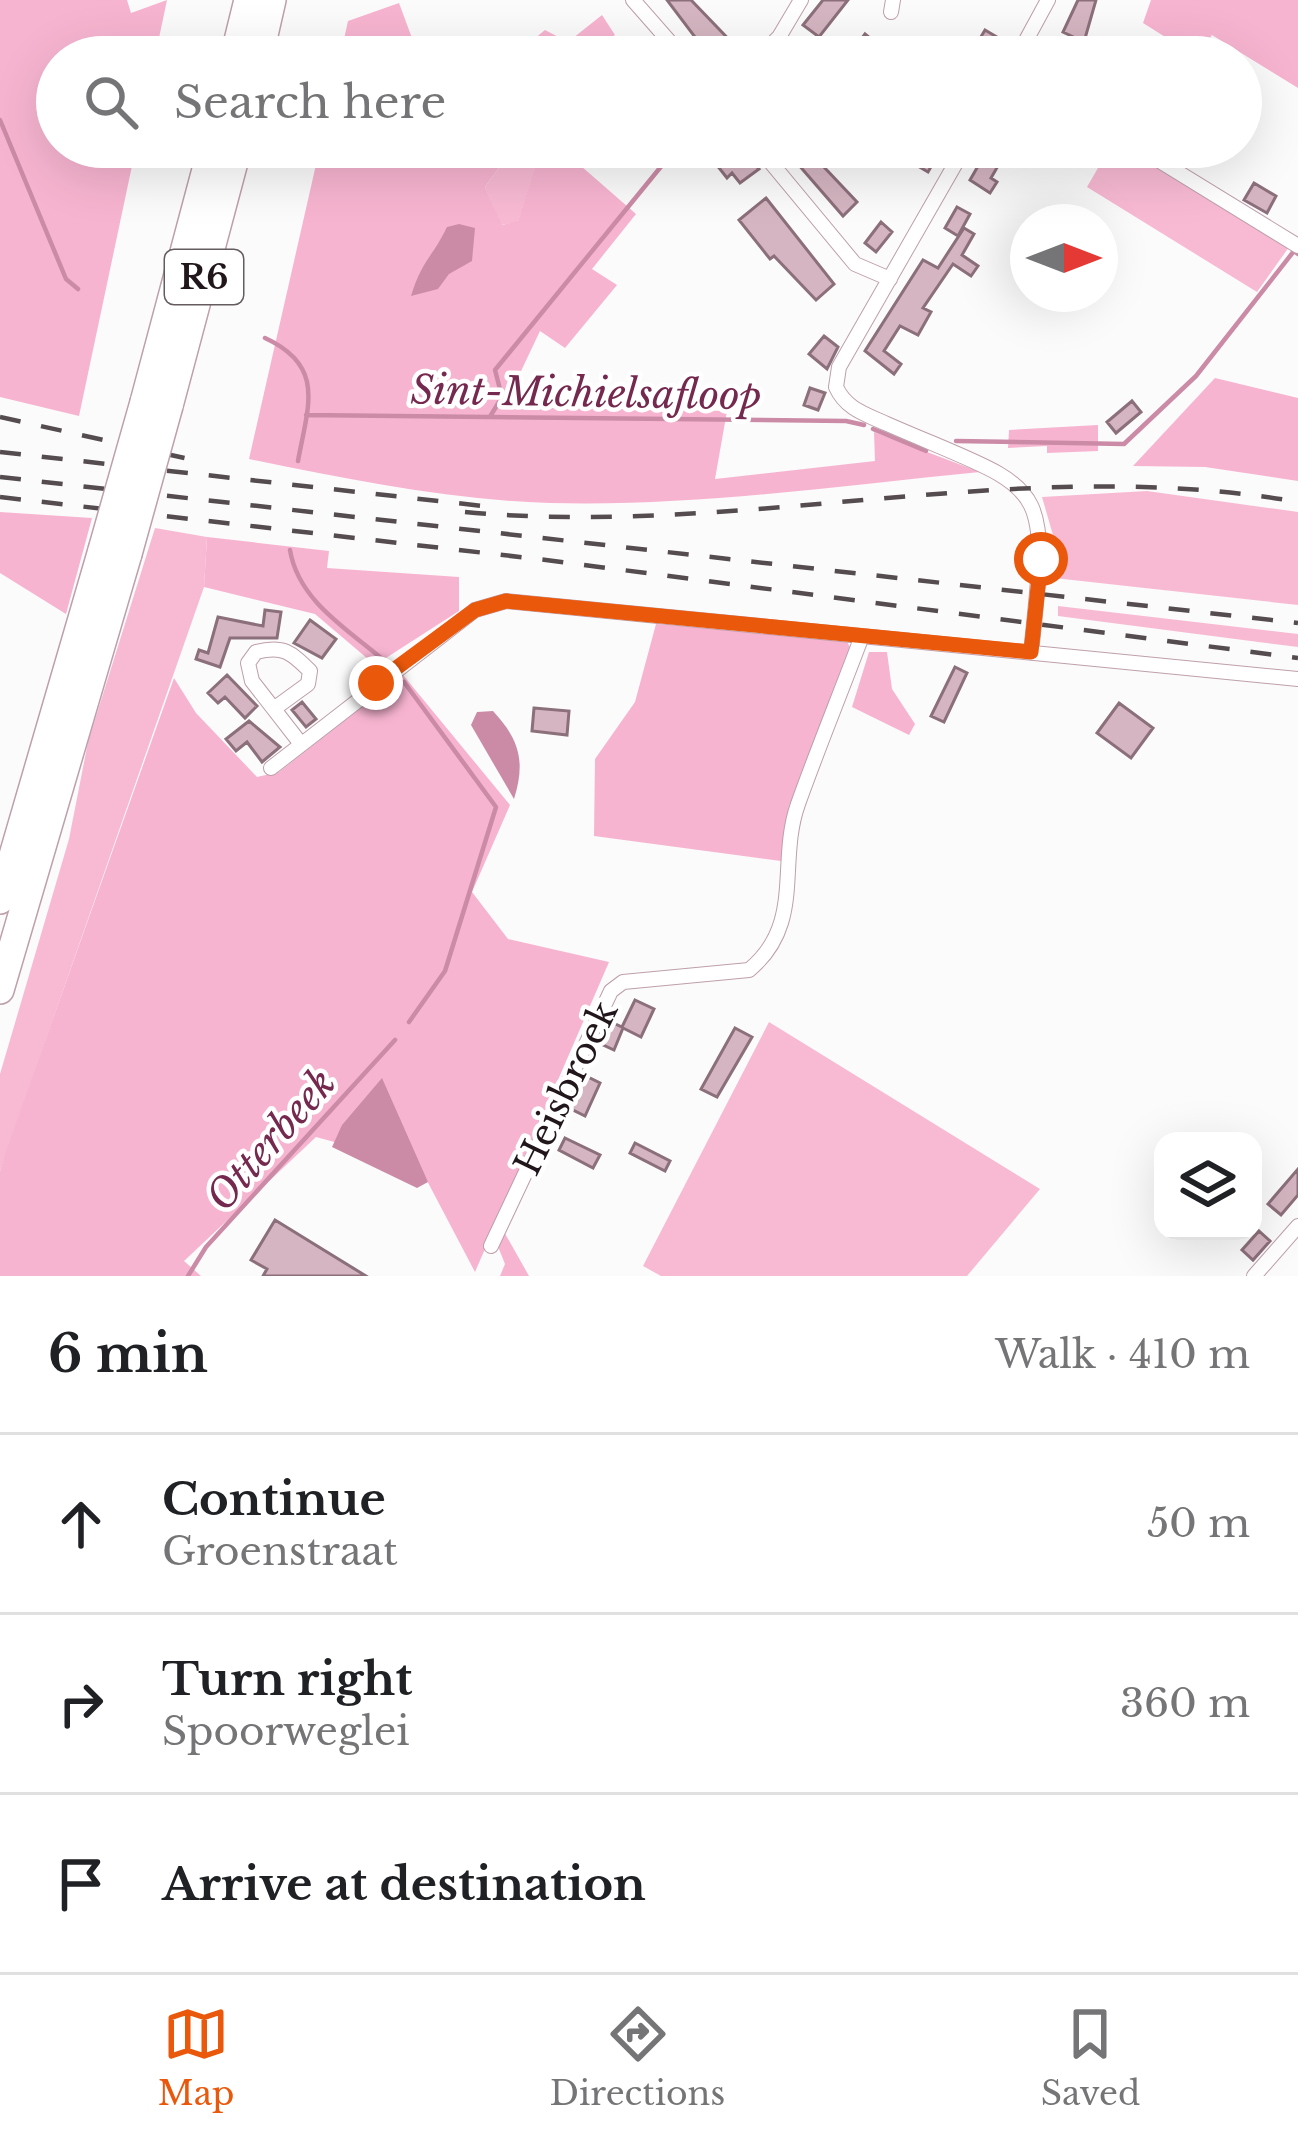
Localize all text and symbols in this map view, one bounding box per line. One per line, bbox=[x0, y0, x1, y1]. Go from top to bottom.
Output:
search box bbox=[36, 36, 1262, 168]
icon: search bbox=[78, 69, 144, 135]
text: Search here bbox=[174, 74, 446, 130]
north arrow bbox=[1010, 204, 1118, 312]
road number: R6 bbox=[165, 250, 243, 304]
water label: Sint-Michielsafloop bbox=[410, 365, 762, 421]
route start bbox=[1014, 532, 1068, 586]
route end bbox=[349, 656, 403, 710]
street label: Heisbroek bbox=[504, 994, 628, 1182]
water label: Otterbeek bbox=[196, 1059, 346, 1221]
map controls bbox=[1154, 1132, 1262, 1240]
button: layers bbox=[1154, 1132, 1262, 1240]
text: 6 min bbox=[48, 1323, 208, 1386]
text: Walk · 410 m bbox=[995, 1330, 1250, 1379]
text: Continue bbox=[162, 1471, 386, 1527]
icon: ahead bbox=[48, 1491, 114, 1557]
text: 50 m bbox=[1147, 1499, 1250, 1548]
text: Groenstraat bbox=[162, 1527, 398, 1576]
text: Turn right bbox=[162, 1651, 412, 1707]
icon: right bbox=[48, 1671, 114, 1737]
text: 360 m bbox=[1120, 1679, 1250, 1728]
text: Spoorweglei bbox=[162, 1707, 410, 1756]
icon: arrive bbox=[48, 1851, 114, 1917]
text: Arrive at destination bbox=[162, 1856, 646, 1912]
tab: Map bbox=[158, 2001, 234, 2114]
tab: Directions bbox=[550, 2001, 725, 2114]
tab: Saved bbox=[1041, 2001, 1140, 2114]

